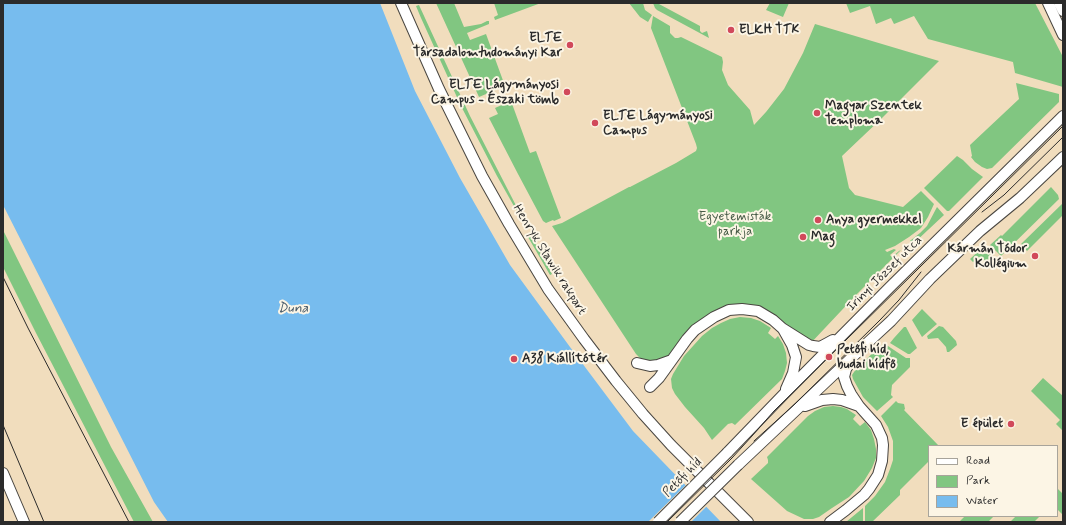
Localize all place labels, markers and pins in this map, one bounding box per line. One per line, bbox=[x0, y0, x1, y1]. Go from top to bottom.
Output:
place label: ELKH TTK bbox=[739, 22, 799, 38]
marker: ELKH TTK bbox=[726, 25, 736, 35]
place label: ELTE Társadalomtudományi Kar bbox=[413, 30, 562, 61]
marker: ELTE Társadalomtudományi Kar bbox=[565, 40, 575, 50]
place label: ELTE Lágymányosi Campus - Északi tömb bbox=[431, 77, 559, 108]
marker: ELTE Lágymányosi Campus - Északi tömb bbox=[562, 87, 572, 97]
place label: Magyar Szentek Temploma bbox=[825, 98, 922, 129]
place label: ELTE Lágymányosi Campus bbox=[603, 108, 713, 139]
marker: Magyar Szentek Temploma bbox=[812, 108, 822, 118]
marker: ELTE Lágymányosi Campus bbox=[590, 118, 600, 128]
place label: Anya gyermekkel bbox=[826, 212, 922, 228]
marker: Anya gyermekkel bbox=[813, 215, 823, 225]
place label: Mag bbox=[811, 229, 835, 245]
marker: Mag bbox=[798, 232, 808, 242]
place label: Kármán Tódor Kollégium bbox=[948, 241, 1027, 272]
marker: Kármán Tódor Kollégium bbox=[1030, 251, 1040, 261]
place label: Petőfi híd, budai hídfő bbox=[837, 342, 896, 373]
place label: A38 Kiállítótér bbox=[522, 351, 607, 367]
marker: Petőfi híd, budai hídfő bbox=[824, 352, 834, 362]
marker: A38 Kiállítótér bbox=[509, 354, 519, 364]
place label: E épület bbox=[961, 416, 1003, 432]
marker: E épület bbox=[1006, 419, 1016, 429]

